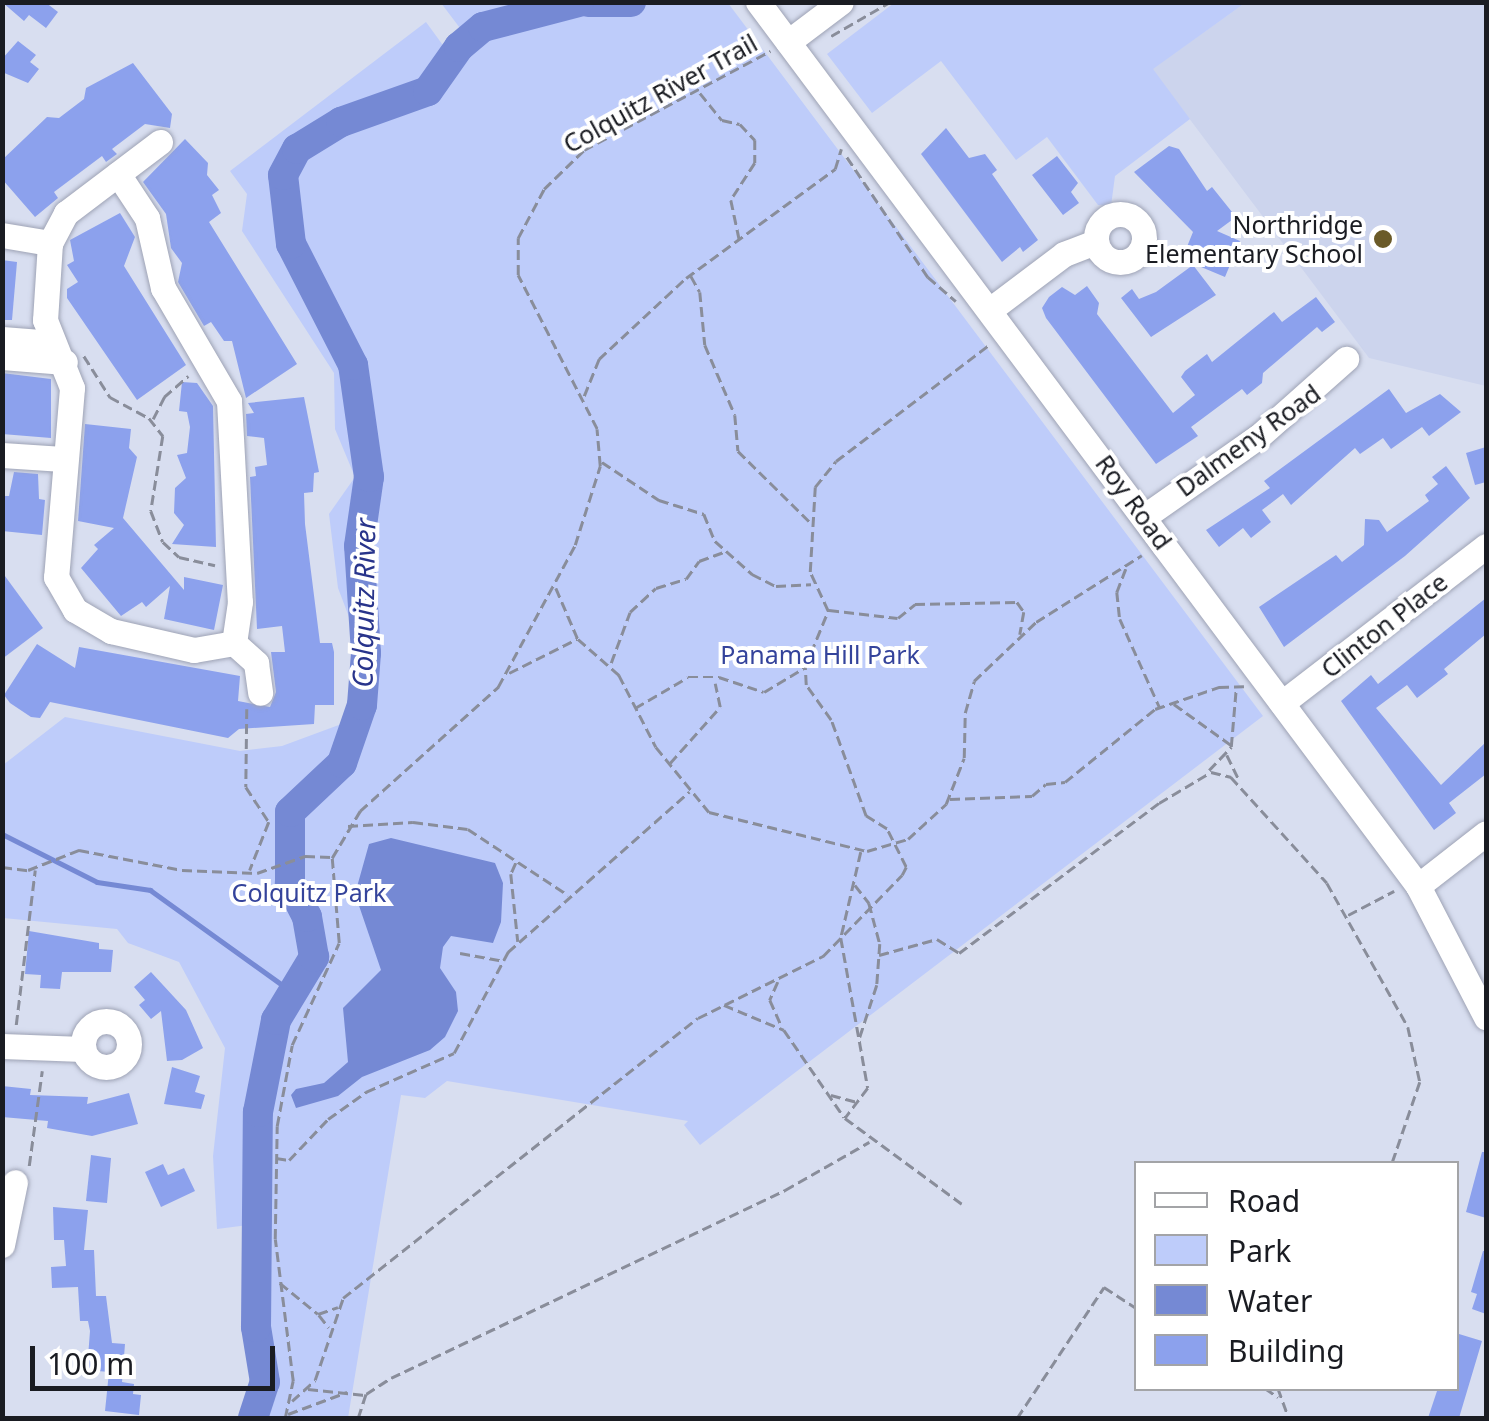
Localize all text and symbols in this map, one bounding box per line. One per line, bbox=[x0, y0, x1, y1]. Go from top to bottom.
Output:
street label: Colquitz River Trail bbox=[558, 27, 762, 159]
place label: Northridge Elementary School bbox=[1145, 210, 1363, 269]
marker: Northridge Elementary School bbox=[1372, 228, 1394, 250]
street label: Dalmeny Road bbox=[1170, 378, 1326, 502]
street label: Roy Road bbox=[1090, 449, 1178, 555]
water label: Colquitz River bbox=[345, 518, 381, 688]
street label: Clinton Place bbox=[1315, 566, 1453, 684]
park label: Panama Hill Park bbox=[720, 639, 920, 669]
park label: Colquitz Park bbox=[232, 877, 386, 907]
legend bbox=[1134, 1161, 1459, 1391]
text: Road bbox=[1228, 1180, 1300, 1221]
text: Park bbox=[1228, 1230, 1291, 1271]
text: Water bbox=[1228, 1280, 1312, 1321]
scale bar bbox=[35, 1326, 280, 1388]
text: Building bbox=[1228, 1330, 1345, 1371]
text: 100 m bbox=[47, 1343, 134, 1384]

